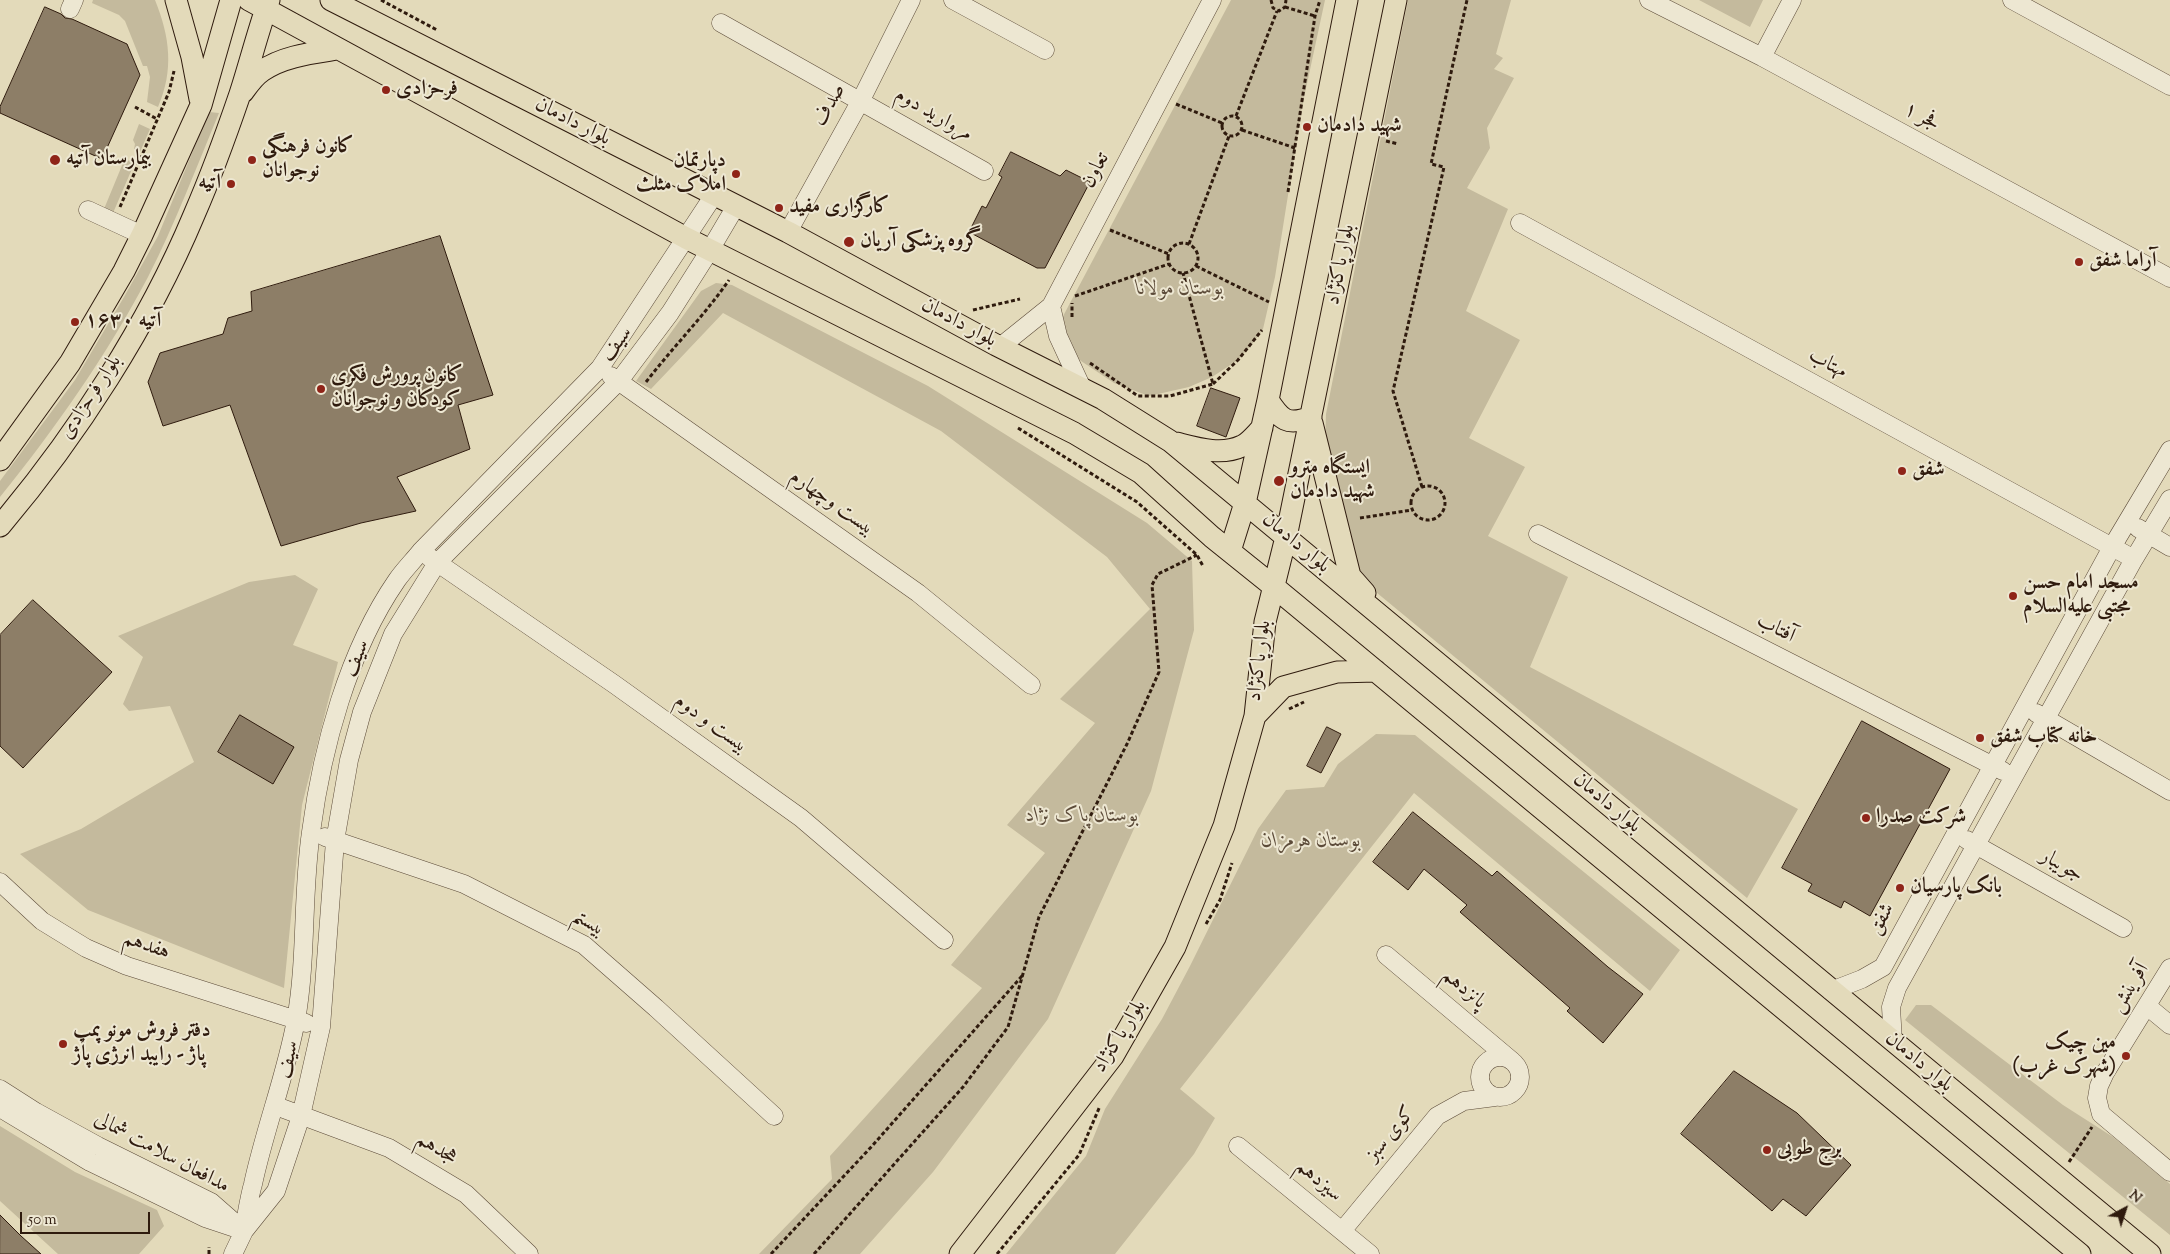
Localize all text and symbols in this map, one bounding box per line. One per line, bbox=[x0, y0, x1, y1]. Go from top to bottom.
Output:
place label: فرحزادی bbox=[396, 77, 458, 103]
street label: صدف bbox=[809, 80, 853, 132]
marker: فرحزادی bbox=[380, 84, 392, 96]
street label: مروارید دوم bbox=[890, 84, 976, 148]
street label: بلوار دادمان bbox=[530, 93, 614, 153]
street label: فجر ۱ bbox=[1898, 98, 1944, 138]
place label: شهید دادمان bbox=[1317, 114, 1402, 140]
marker: شهید دادمان bbox=[1301, 121, 1313, 133]
place label: کانون فرهنگی نوجوانان bbox=[262, 135, 354, 185]
place label: بیمارستان آتیه bbox=[66, 147, 151, 173]
place label: دپارتمان املاک مثلث bbox=[636, 149, 726, 199]
street label: تعاون bbox=[1077, 149, 1117, 193]
marker: بیمارستان آتیه bbox=[48, 153, 62, 167]
marker: کانون فرهنگی نوجوانان bbox=[246, 154, 258, 166]
marker: دپارتمان املاک مثلث bbox=[730, 168, 742, 180]
place label: آتیه bbox=[198, 171, 221, 197]
marker: آتیه bbox=[225, 178, 237, 190]
place label: کارگزاری مفید bbox=[789, 195, 890, 221]
marker: کارگزاری مفید bbox=[773, 202, 785, 214]
street label: بلوار پاکنژاد bbox=[1322, 223, 1362, 307]
place label: گروه پزشکی آریان bbox=[860, 229, 981, 255]
marker: گروه پزشکی آریان bbox=[842, 235, 856, 249]
place label: آراما شفق bbox=[2089, 249, 2157, 275]
marker: آراما شفق bbox=[2073, 256, 2085, 268]
park label: بوستان مولانا bbox=[1136, 277, 1224, 303]
street label: بلوار دادمان bbox=[916, 294, 1000, 354]
place label: آتیه ۱۶۳۰ bbox=[85, 309, 161, 335]
marker: آتیه ۱۶۳۰ bbox=[69, 316, 81, 328]
street label: سیف bbox=[596, 322, 640, 368]
street label: مهتاب bbox=[1803, 344, 1851, 386]
street label: بلوار فرحزادی bbox=[55, 351, 129, 445]
place label: کانون پرورش فکری کودکان و نوجوانان bbox=[331, 364, 463, 414]
marker: کانون پرورش فکری کودکان و نوجوانان bbox=[315, 383, 327, 395]
place label: ایستگاه مترو شهید دادمان bbox=[1290, 456, 1375, 506]
place label: شفق bbox=[1912, 458, 1945, 484]
marker: شفق bbox=[1896, 465, 1908, 477]
street label: بیست وچهارم bbox=[784, 466, 878, 542]
marker: ایستگاه مترو شهید دادمان bbox=[1272, 474, 1286, 488]
street label: بلوار دادمان bbox=[1256, 508, 1334, 580]
place label: مسجد امام حسن مجتبی علیه‌السلام bbox=[2023, 571, 2139, 621]
marker: مسجد امام حسن مجتبی علیه‌السلام bbox=[2007, 590, 2019, 602]
street label: آفتاب bbox=[1751, 610, 1799, 650]
street label: بلوار پاکنژاد bbox=[1244, 619, 1278, 703]
street label: سیف bbox=[339, 637, 377, 681]
street label: بیست و دوم bbox=[668, 690, 752, 760]
place label: خانه کتاب شفق bbox=[1990, 725, 2097, 751]
marker: خانه کتاب شفق bbox=[1974, 732, 1986, 744]
street label: بلوار دادمان bbox=[1567, 768, 1645, 840]
park label: بوستان پاک نژاد bbox=[1025, 804, 1139, 830]
place label: شرکت صدرا bbox=[1876, 805, 1966, 831]
marker: شرکت صدرا bbox=[1860, 812, 1872, 824]
park label: بوستان هرمزان bbox=[1261, 829, 1361, 855]
street label: جویبار bbox=[2035, 845, 2087, 889]
place label: بانک پارسیان bbox=[1910, 875, 2002, 901]
marker: بانک پارسیان bbox=[1894, 882, 1906, 894]
street label: شفق bbox=[1864, 900, 1902, 940]
street label: بیستم bbox=[567, 904, 609, 944]
street label: هفدهم bbox=[119, 927, 173, 967]
street label: آفرینش bbox=[2106, 959, 2156, 1019]
street label: پانزدهم bbox=[1436, 964, 1490, 1016]
street label: بلوار پاکنژاد bbox=[1089, 996, 1153, 1078]
place label: دفتر فروش مونو پمپ پاژ - رایبد انرژی پاژ bbox=[73, 1019, 211, 1069]
street label: بلوار دادمان bbox=[1879, 1027, 1957, 1099]
place label: مین چیک (شهرک غرب) bbox=[2012, 1031, 2116, 1081]
marker: دفتر فروش مونو پمپ پاژ - رایبد انرژی پاژ bbox=[57, 1038, 69, 1050]
street label: سیف bbox=[274, 1039, 306, 1081]
marker: مین چیک (شهرک غرب) bbox=[2120, 1050, 2132, 1062]
street label: کوی سبز bbox=[1361, 1102, 1423, 1168]
street label: مدافعان سلامت شمالی bbox=[89, 1108, 233, 1200]
street label: هجدهم bbox=[411, 1128, 461, 1172]
place label: برج طوبی bbox=[1777, 1137, 1842, 1163]
marker: برج طوبی bbox=[1761, 1144, 1773, 1156]
street label: سیزدهم bbox=[1289, 1155, 1347, 1209]
north arrow bbox=[2100, 1184, 2150, 1234]
text: N bbox=[2124, 1186, 2145, 1209]
scale bar bbox=[22, 1202, 152, 1234]
text: 50 m bbox=[28, 1210, 57, 1231]

